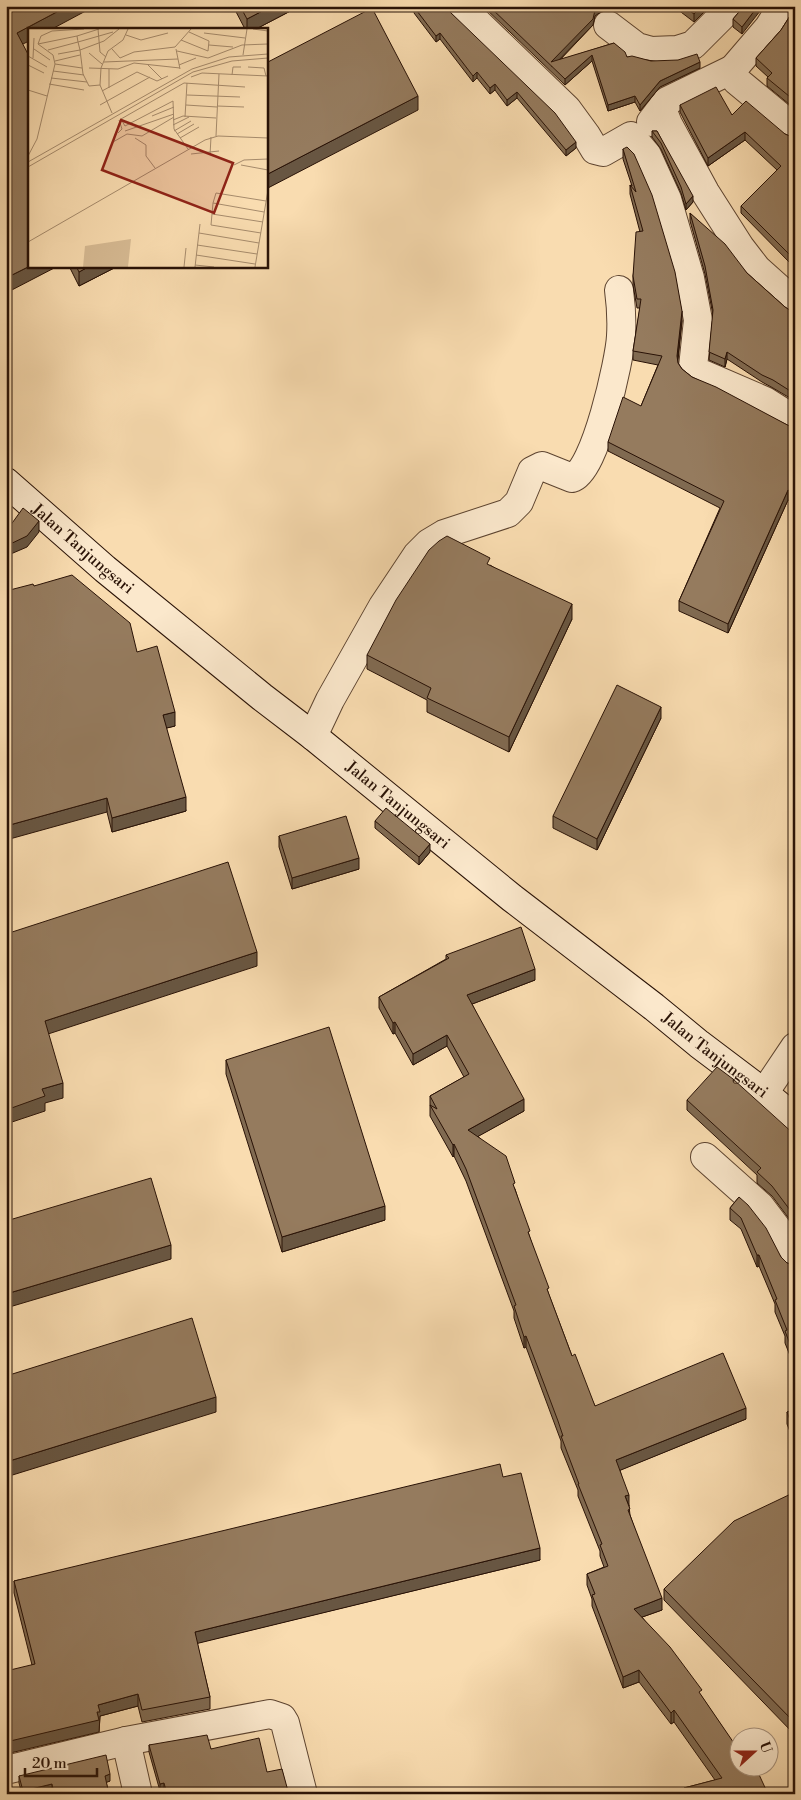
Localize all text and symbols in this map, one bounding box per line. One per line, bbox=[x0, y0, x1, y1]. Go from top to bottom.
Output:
inset map bbox=[28, 28, 268, 268]
street label: Jalan Tanjungsari bbox=[27, 499, 138, 599]
street label: Jalan Tanjungsari bbox=[341, 756, 454, 853]
street label: Jalan Tanjungsari bbox=[657, 1007, 772, 1102]
north arrow bbox=[728, 1728, 778, 1778]
text: U bbox=[755, 1739, 776, 1756]
scale bar bbox=[25, 1745, 98, 1777]
text: 20 m bbox=[32, 1754, 67, 1773]

